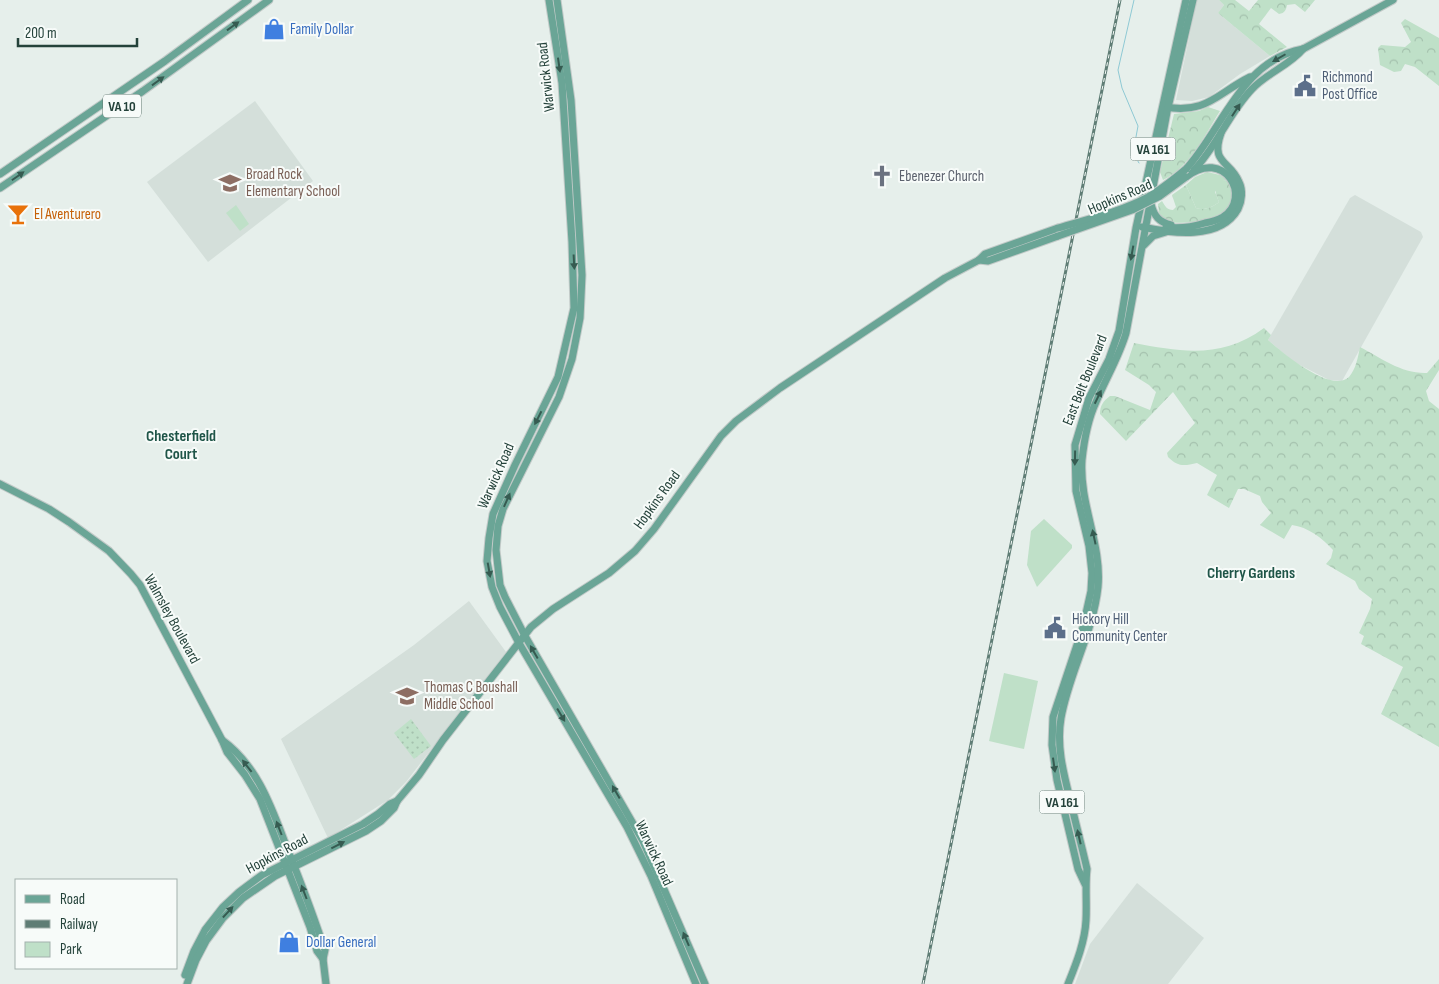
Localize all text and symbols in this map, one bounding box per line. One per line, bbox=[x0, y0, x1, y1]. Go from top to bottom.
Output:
scale bar bbox=[18, 15, 136, 47]
shop icon: Family Dollar bbox=[261, 16, 287, 42]
place label: Family Dollar bbox=[290, 20, 355, 39]
one-way arrow bbox=[226, 21, 240, 31]
text: 200 m bbox=[25, 24, 57, 43]
street label: Warwick Road bbox=[533, 41, 559, 113]
one-way arrow bbox=[1272, 54, 1286, 63]
one-way arrow bbox=[555, 58, 563, 74]
place label: Richmond Post Office bbox=[1322, 68, 1378, 104]
public building icon: Richmond Post Office bbox=[1292, 73, 1318, 99]
one-way arrow bbox=[151, 75, 164, 86]
road number: VA 10 bbox=[103, 94, 141, 118]
one-way arrow bbox=[1231, 103, 1240, 116]
road number: VA 161 bbox=[1130, 138, 1176, 160]
church icon: Ebenezer Church bbox=[869, 163, 895, 189]
place label: Broad Rock Elementary School bbox=[246, 165, 340, 201]
place label: Ebenezer Church bbox=[899, 167, 984, 186]
school or university icon: Broad Rock Elementary School bbox=[217, 170, 243, 196]
one-way arrow bbox=[11, 171, 25, 181]
street label: Hopkins Road bbox=[1085, 175, 1155, 219]
bar icon: El Aventurero bbox=[5, 201, 31, 227]
place label: El Aventurero bbox=[34, 205, 101, 224]
one-way arrow bbox=[1127, 245, 1135, 261]
one-way arrow bbox=[570, 255, 578, 271]
street label: East Belt Boulevard bbox=[1058, 332, 1112, 428]
one-way arrow bbox=[1094, 390, 1102, 404]
one-way arrow bbox=[534, 411, 543, 426]
district label: Chesterfield Court bbox=[146, 427, 216, 464]
street label: Warwick Road bbox=[473, 440, 519, 512]
one-way arrow bbox=[1071, 451, 1079, 467]
street label: Hopkins Road bbox=[629, 467, 685, 533]
one-way arrow bbox=[503, 493, 511, 507]
one-way arrow bbox=[1090, 529, 1098, 545]
one-way arrow bbox=[485, 562, 493, 578]
district label: Cherry Gardens bbox=[1207, 564, 1295, 583]
street label: Walmsley Boulevard bbox=[140, 571, 204, 667]
place label: Hickory Hill Community Center bbox=[1072, 610, 1168, 646]
public building icon: Hickory Hill Community Center bbox=[1042, 615, 1068, 641]
one-way arrow bbox=[530, 645, 539, 659]
place label: Thomas C Boushall Middle School bbox=[424, 678, 518, 714]
school or university icon: Thomas C Boushall Middle School bbox=[394, 683, 420, 709]
one-way arrow bbox=[557, 709, 566, 722]
one-way arrow bbox=[1051, 758, 1059, 774]
one-way arrow bbox=[241, 759, 252, 772]
one-way arrow bbox=[612, 786, 621, 799]
road number: VA 161 bbox=[1040, 790, 1084, 814]
street label: Warwick Road bbox=[631, 817, 677, 889]
one-way arrow bbox=[275, 820, 283, 835]
one-way arrow bbox=[1075, 829, 1083, 844]
street label: Hopkins Road bbox=[243, 830, 311, 878]
one-way arrow bbox=[331, 841, 346, 850]
legend bbox=[15, 879, 178, 969]
one-way arrow bbox=[300, 884, 308, 899]
text: Road bbox=[60, 890, 85, 909]
one-way arrow bbox=[222, 907, 234, 919]
text: Railway bbox=[60, 915, 98, 934]
shop icon: Dollar General bbox=[276, 929, 302, 955]
one-way arrow bbox=[681, 932, 689, 946]
place label: Dollar General bbox=[306, 933, 376, 952]
text: Park bbox=[60, 940, 82, 959]

